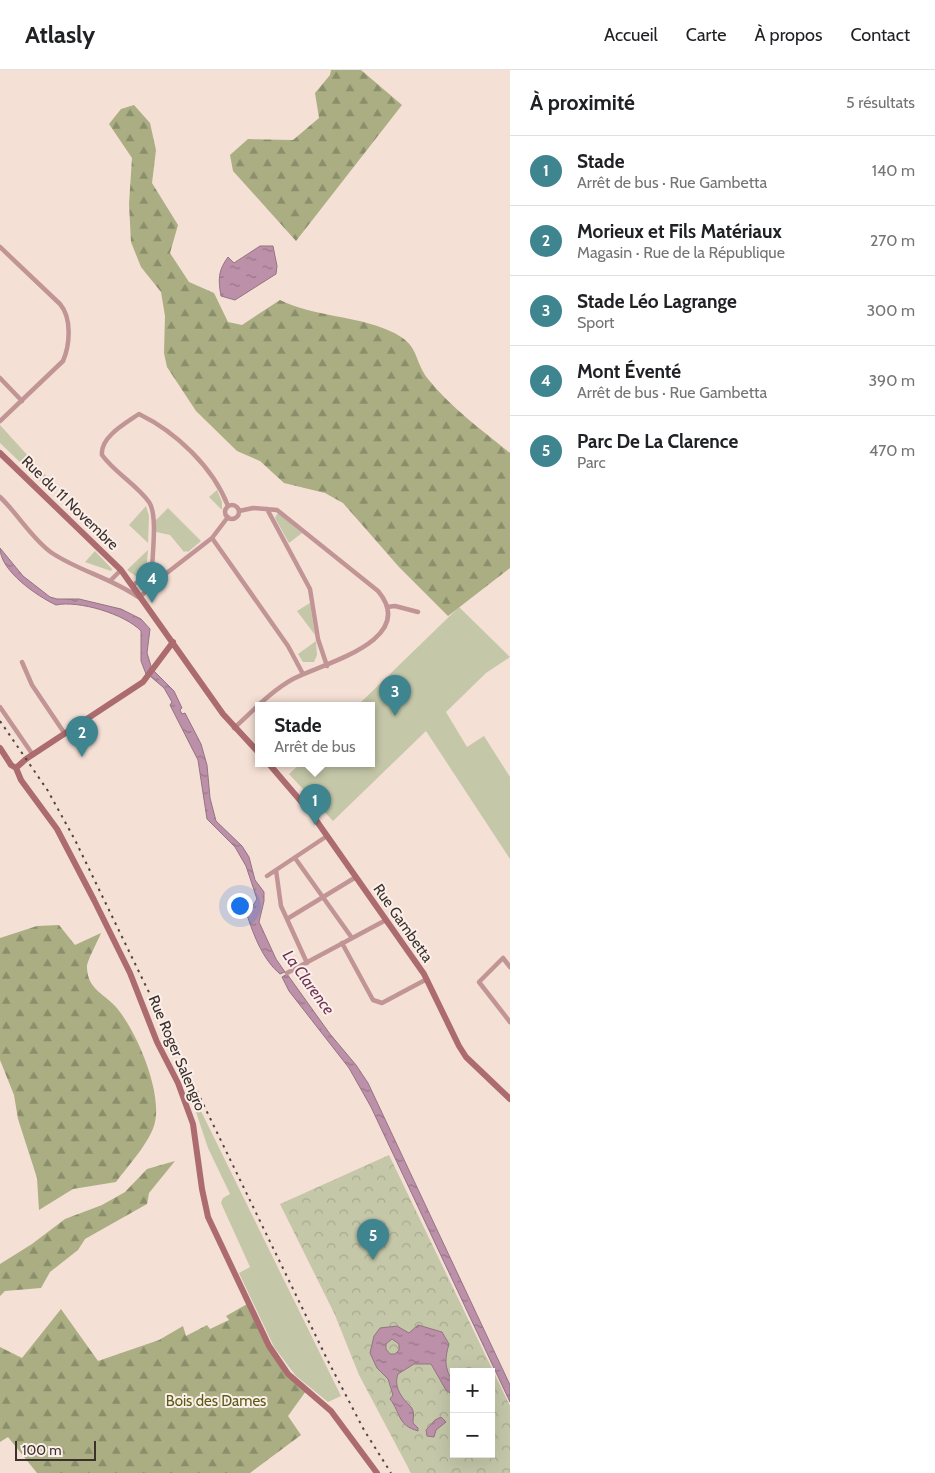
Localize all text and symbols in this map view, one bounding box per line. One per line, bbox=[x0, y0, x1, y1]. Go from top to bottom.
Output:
text: Atlasly bbox=[25, 20, 95, 49]
text: Accueil bbox=[604, 24, 658, 46]
text: Carte bbox=[686, 24, 726, 46]
text: À propos bbox=[754, 24, 822, 46]
text: Contact bbox=[850, 24, 910, 46]
text: À proximité bbox=[530, 90, 635, 115]
text: 5 résultats bbox=[846, 93, 915, 112]
text: Stade bbox=[577, 150, 624, 173]
text: 1 bbox=[543, 161, 549, 180]
text: 140 m bbox=[872, 161, 915, 180]
text: Arrêt de bus · Rue Gambetta bbox=[577, 173, 767, 192]
text: Morieux et Fils Matériaux bbox=[577, 220, 782, 243]
text: 2 bbox=[542, 231, 550, 250]
text: 270 m bbox=[870, 231, 915, 250]
text: Magasin · Rue de la République bbox=[577, 243, 785, 262]
text: Stade Léo Lagrange bbox=[577, 290, 737, 313]
text: 3 bbox=[542, 301, 550, 320]
text: 300 m bbox=[866, 301, 915, 320]
text: Sport bbox=[577, 313, 614, 332]
text: Mont Éventé bbox=[577, 360, 681, 383]
text: 4 bbox=[541, 371, 551, 390]
text: 390 m bbox=[868, 371, 915, 390]
text: Arrêt de bus · Rue Gambetta bbox=[577, 383, 767, 402]
text: Parc De La Clarence bbox=[577, 430, 738, 453]
text: 5 bbox=[542, 441, 550, 460]
text: 470 m bbox=[869, 441, 915, 460]
street label: Rue du 11 Novembre bbox=[18, 452, 122, 554]
text: Parc bbox=[577, 453, 606, 472]
pin: 4 bbox=[136, 562, 168, 603]
pin: 3 bbox=[379, 675, 411, 716]
popup bbox=[255, 702, 375, 767]
text: Stade bbox=[274, 714, 322, 737]
pin: 2 bbox=[66, 716, 98, 757]
text: Arrêt de bus bbox=[274, 737, 356, 756]
pin: 1 bbox=[299, 784, 331, 825]
street label: Rue Gambetta bbox=[369, 880, 437, 966]
your location bbox=[227, 893, 253, 919]
water label: La Clarence bbox=[279, 946, 338, 1018]
street label: Rue Roger Salengro bbox=[145, 992, 209, 1114]
pin: 5 bbox=[357, 1219, 389, 1260]
map controls bbox=[450, 1368, 495, 1458]
button: + bbox=[450, 1368, 495, 1413]
park label: Bois des Dames bbox=[166, 1392, 266, 1410]
button: − bbox=[450, 1413, 495, 1458]
scale bar bbox=[15, 1438, 96, 1461]
text: 100 m bbox=[22, 1441, 62, 1459]

